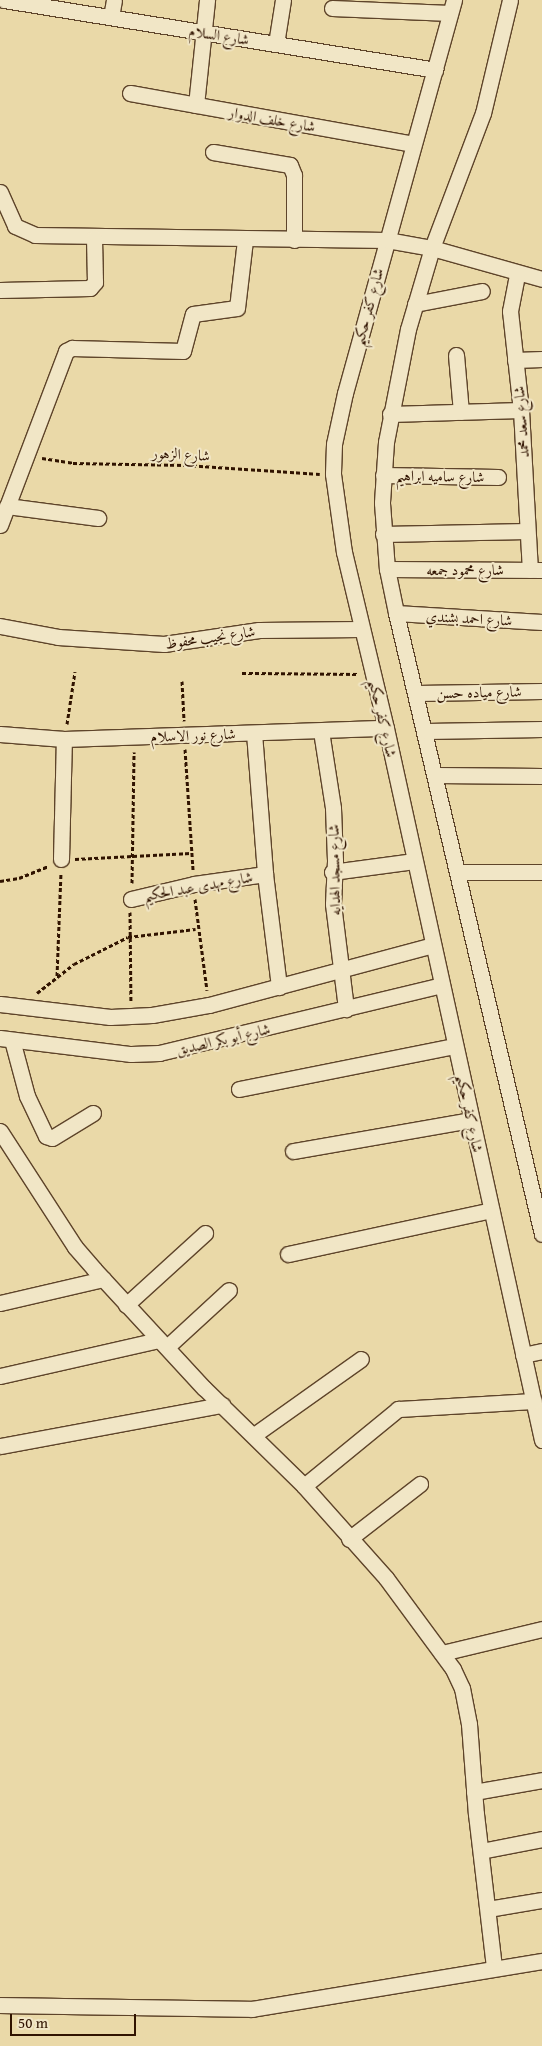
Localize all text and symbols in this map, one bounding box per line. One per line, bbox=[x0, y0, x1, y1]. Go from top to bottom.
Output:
street label: شارع السلام bbox=[188, 21, 250, 49]
street label: شارع خلف الدوار bbox=[227, 103, 317, 135]
street label: شارع كفر حكيم bbox=[349, 266, 387, 348]
street label: شارع سعد محمد bbox=[510, 386, 532, 458]
street label: شارع الزهور bbox=[151, 443, 211, 465]
street label: شارع ساميه ابراهيم bbox=[396, 466, 484, 486]
street label: شارع محمود جمعه bbox=[426, 561, 504, 579]
street label: شارع احمد بشندي bbox=[425, 607, 513, 629]
street label: شارع نجيب محفوظ bbox=[164, 622, 256, 652]
street label: شارع كفر حكيم bbox=[365, 677, 401, 759]
street label: شارع مياده حسن bbox=[436, 682, 522, 702]
street label: شارع نور الاسلام bbox=[150, 725, 236, 745]
street label: شارع مسجد الهدايه bbox=[324, 824, 344, 916]
street label: شارع مهدى عبد الحكيم bbox=[142, 868, 254, 904]
street label: شارع أبو بكر الصديق bbox=[174, 1019, 272, 1059]
street label: شارع كفر حكيم bbox=[453, 1072, 487, 1154]
scale bar bbox=[12, 2004, 139, 2036]
text: 50 m bbox=[18, 2012, 48, 2033]

